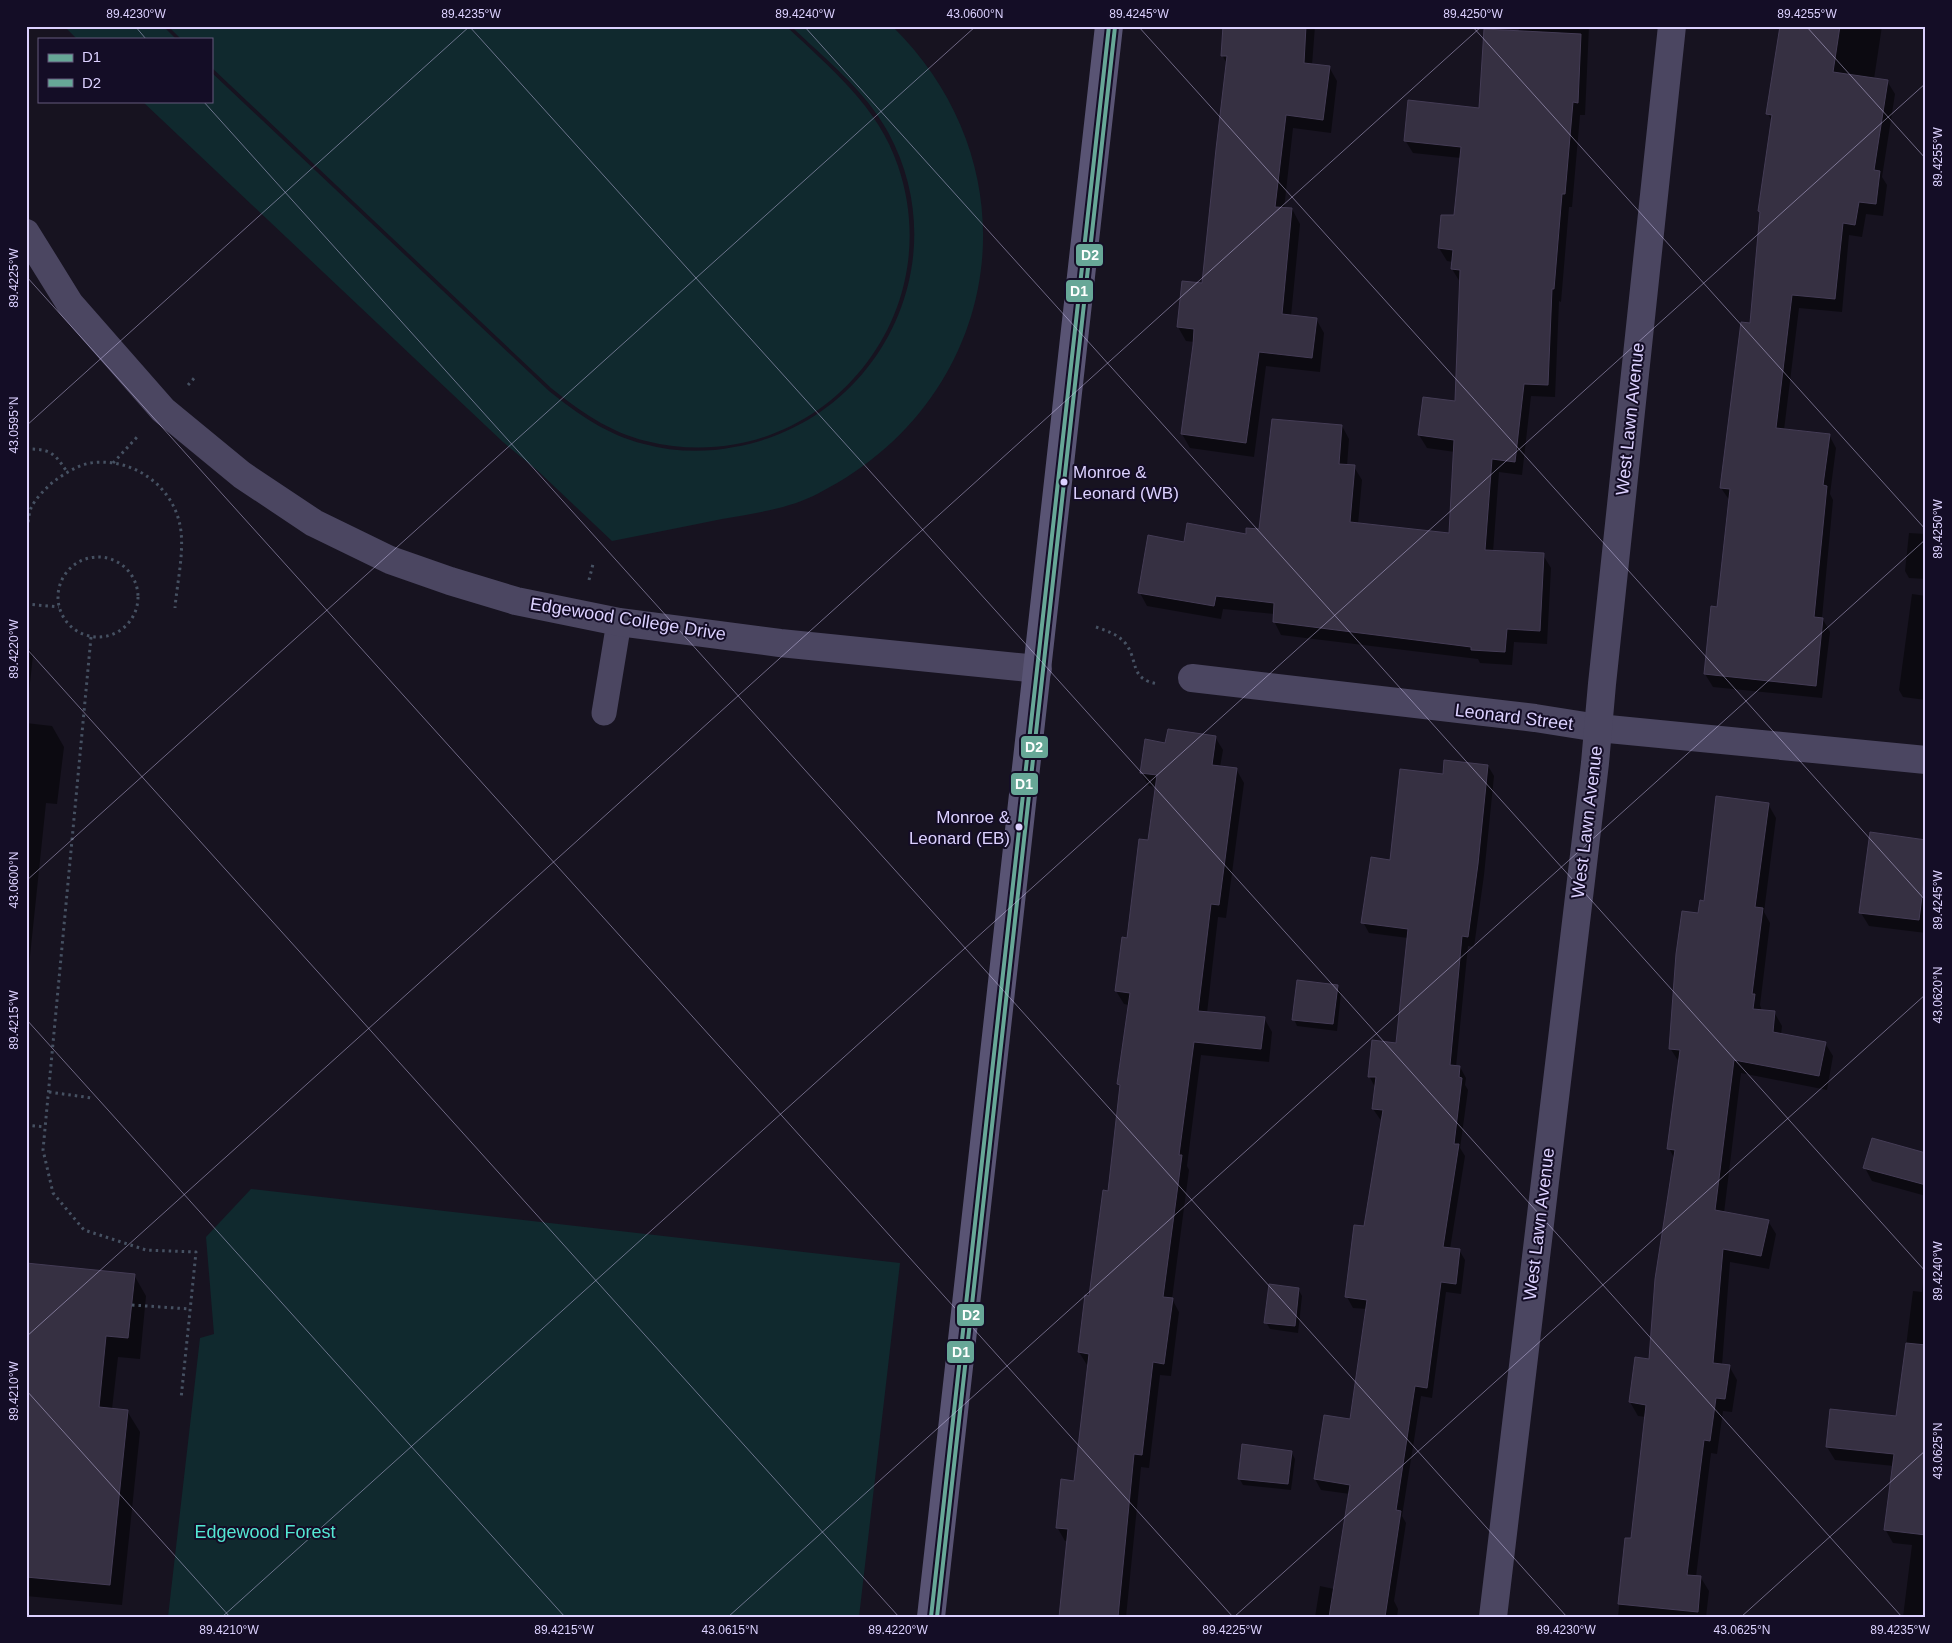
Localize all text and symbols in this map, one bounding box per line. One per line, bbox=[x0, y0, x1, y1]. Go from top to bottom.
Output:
text: 89.4230°W bbox=[106, 7, 166, 21]
text: 89.4235°W bbox=[441, 7, 501, 21]
text: 89.4240°W bbox=[775, 7, 835, 21]
text: 43.0600°N bbox=[947, 7, 1003, 21]
text: 89.4245°W bbox=[1109, 7, 1169, 21]
text: 89.4250°W bbox=[1443, 7, 1503, 21]
text: 89.4255°W bbox=[1777, 7, 1837, 21]
legend bbox=[38, 38, 212, 102]
text: D1 bbox=[82, 48, 101, 65]
text: D2 bbox=[82, 74, 101, 91]
text: 89.4255°W bbox=[1931, 127, 1945, 187]
line badge: D2 bbox=[1075, 243, 1104, 267]
text: D2 bbox=[1081, 247, 1099, 263]
text: 89.4225°W bbox=[7, 248, 21, 308]
line badge: D1 bbox=[1065, 279, 1094, 303]
text: D1 bbox=[1070, 283, 1088, 299]
street label: West Lawn Avenue bbox=[1612, 342, 1648, 496]
text: 43.0595°N bbox=[7, 397, 21, 453]
place label: Monroe & Leonard (WB) bbox=[1073, 463, 1179, 503]
marker: Monroe & Leonard (WB) bbox=[1059, 477, 1069, 487]
text: 89.4250°W bbox=[1931, 499, 1945, 559]
street label: Edgewood College Drive bbox=[529, 594, 727, 644]
text: 89.4220°W bbox=[7, 619, 21, 679]
street label: Leonard Street bbox=[1454, 700, 1574, 734]
line badge: D2 bbox=[1020, 735, 1049, 759]
text: D2 bbox=[1025, 739, 1043, 755]
street label: West Lawn Avenue bbox=[1568, 745, 1606, 899]
line badge: D1 bbox=[1010, 772, 1039, 796]
text: D1 bbox=[1015, 776, 1033, 792]
place label: Monroe & Leonard (EB) bbox=[909, 808, 1011, 848]
marker: Monroe & Leonard (EB) bbox=[1014, 822, 1024, 832]
text: 43.0600°N bbox=[7, 852, 21, 908]
text: 89.4245°W bbox=[1931, 870, 1945, 930]
text: 43.0620°N bbox=[1931, 967, 1945, 1023]
text: 89.4215°W bbox=[7, 990, 21, 1050]
street label: West Lawn Avenue bbox=[1520, 1147, 1558, 1301]
text: 89.4240°W bbox=[1931, 1241, 1945, 1301]
line badge: D2 bbox=[956, 1303, 985, 1327]
text: D2 bbox=[962, 1307, 980, 1323]
line badge: D1 bbox=[946, 1340, 975, 1364]
text: D1 bbox=[952, 1344, 970, 1360]
text: 89.4210°W bbox=[7, 1361, 21, 1421]
text: 43.0625°N bbox=[1931, 1423, 1945, 1479]
park label: Edgewood Forest bbox=[194, 1522, 336, 1542]
text: 89.4210°W bbox=[199, 1623, 259, 1637]
text: 89.4215°W bbox=[534, 1623, 594, 1637]
text: 43.0615°N bbox=[702, 1623, 758, 1637]
text: 89.4220°W bbox=[868, 1623, 928, 1637]
text: 89.4225°W bbox=[1202, 1623, 1262, 1637]
text: 89.4230°W bbox=[1536, 1623, 1596, 1637]
text: 43.0625°N bbox=[1714, 1623, 1770, 1637]
text: 89.4235°W bbox=[1870, 1623, 1930, 1637]

